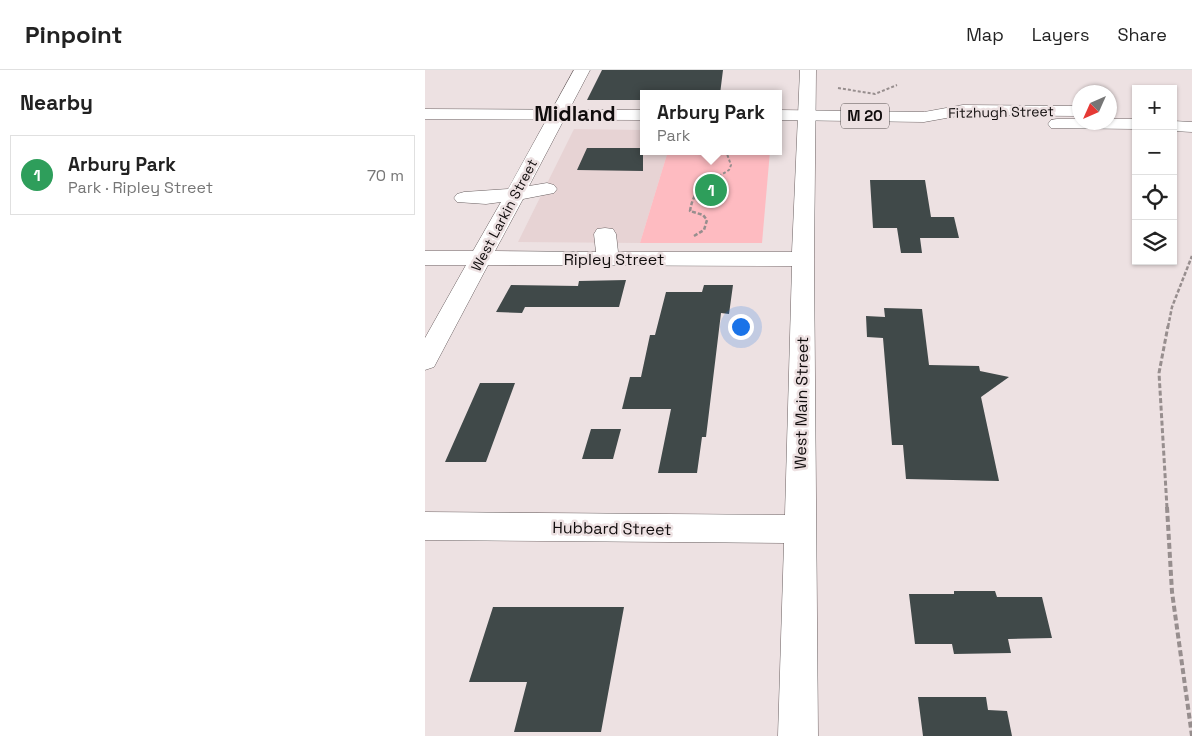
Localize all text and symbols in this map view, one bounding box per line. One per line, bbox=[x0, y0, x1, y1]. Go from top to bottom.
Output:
text: Pinpoint bbox=[25, 19, 122, 50]
text: Map bbox=[966, 23, 1004, 46]
text: Layers bbox=[1032, 23, 1089, 46]
text: Share bbox=[1117, 23, 1167, 46]
north arrow bbox=[1072, 85, 1117, 130]
map controls bbox=[1132, 85, 1177, 265]
button: + bbox=[1132, 85, 1177, 130]
text: Nearby bbox=[20, 89, 93, 116]
popup bbox=[640, 90, 782, 155]
district label: Midland bbox=[534, 100, 616, 127]
text: Arbury Park bbox=[657, 100, 765, 125]
street label: Fitzhugh Street bbox=[948, 102, 1054, 122]
road number: M 20 bbox=[841, 104, 889, 128]
text: Park bbox=[657, 125, 690, 146]
button: − bbox=[1132, 130, 1177, 175]
text: Arbury Park bbox=[68, 152, 176, 177]
street label: West Larkin Street bbox=[467, 156, 541, 274]
text: 1 bbox=[33, 165, 41, 186]
text: 70 m bbox=[367, 165, 404, 186]
pin: 1 bbox=[695, 171, 727, 209]
button: locate bbox=[1132, 175, 1177, 220]
text: Park · Ripley Street bbox=[68, 177, 213, 198]
button: layers bbox=[1132, 220, 1177, 265]
street label: Ripley Street bbox=[564, 249, 664, 270]
your location bbox=[728, 314, 754, 340]
street label: West Main Street bbox=[790, 336, 813, 470]
street label: Hubbard Street bbox=[552, 517, 672, 540]

